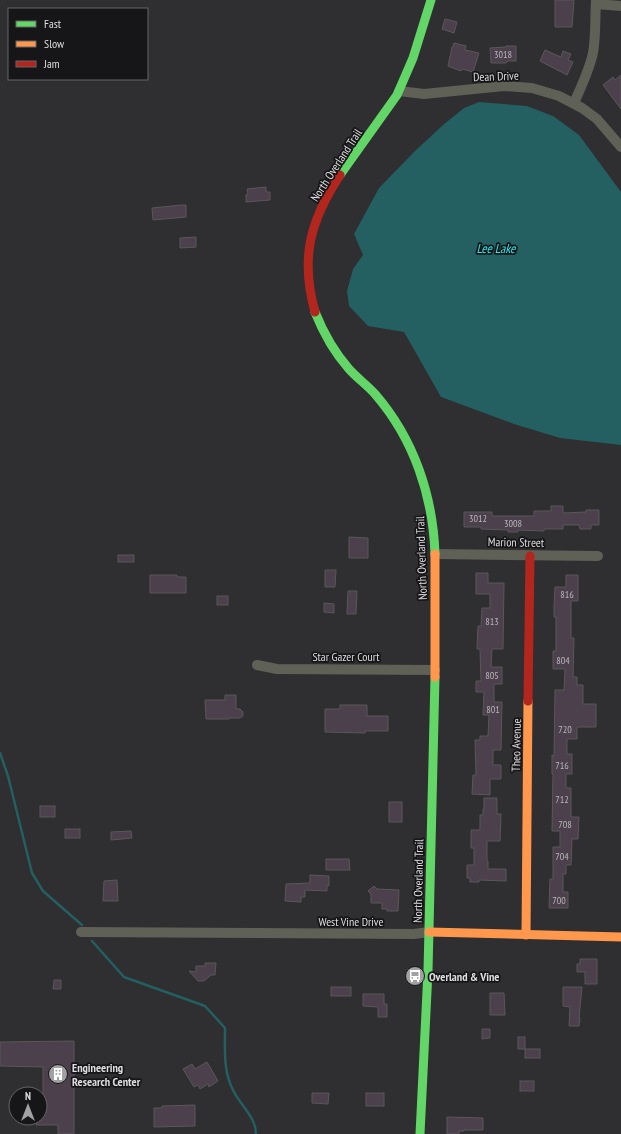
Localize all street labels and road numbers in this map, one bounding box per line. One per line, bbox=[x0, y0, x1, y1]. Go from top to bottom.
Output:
street label: Dean Drive bbox=[473, 68, 519, 84]
street label: North Overland Trail bbox=[307, 126, 365, 204]
street label: North Overland Trail bbox=[412, 516, 430, 600]
street label: Marion Street bbox=[488, 534, 545, 550]
street label: Star Gazer Court bbox=[312, 649, 380, 664]
street label: Theo Avenue bbox=[508, 718, 524, 772]
street label: North Overland Trail bbox=[410, 839, 426, 923]
street label: West Vine Drive bbox=[319, 914, 384, 929]

